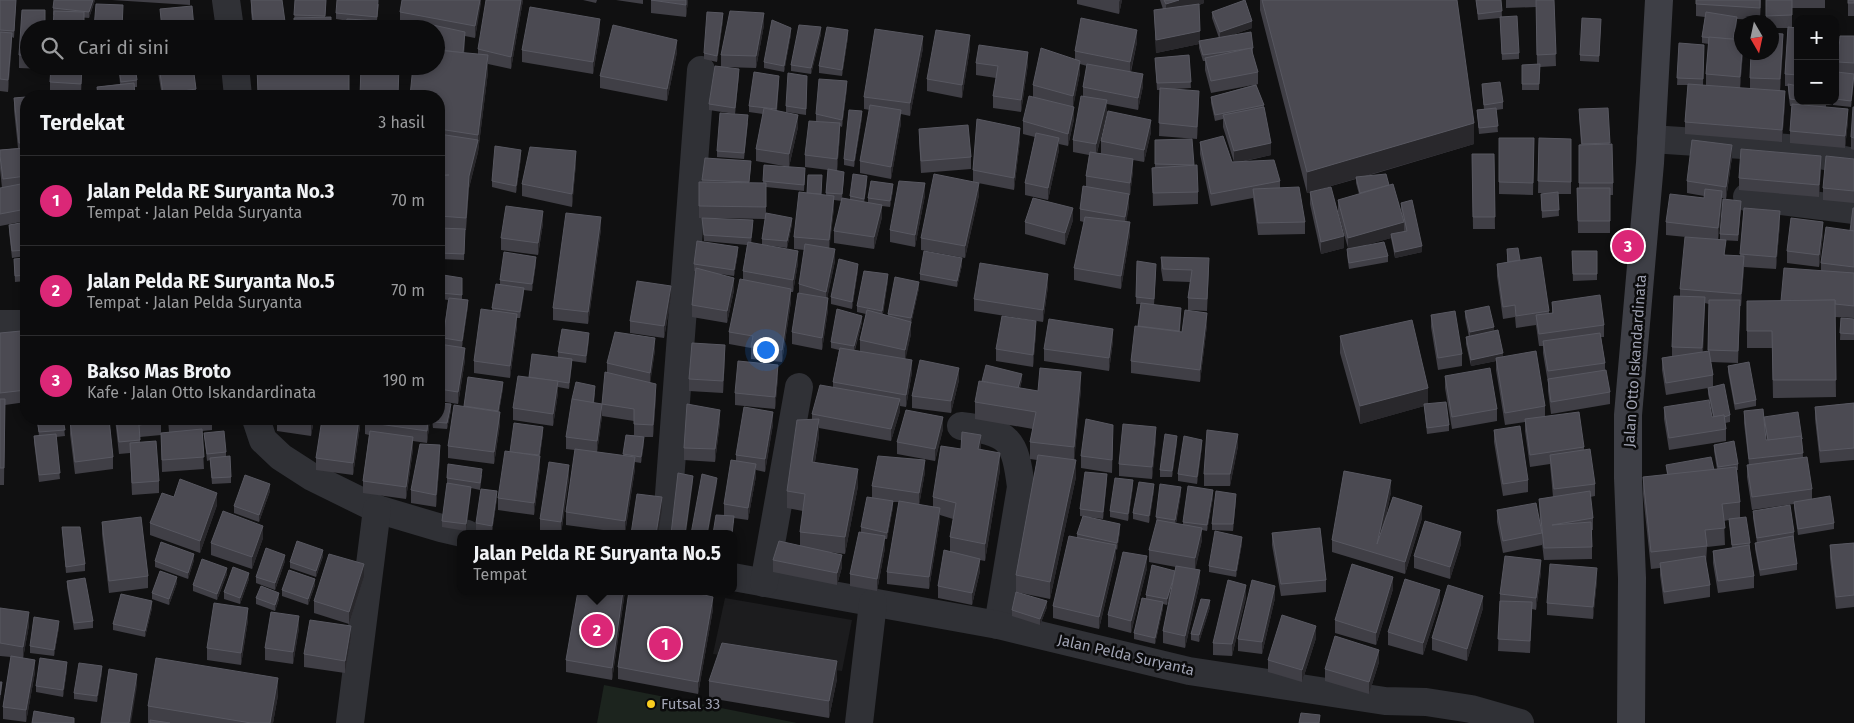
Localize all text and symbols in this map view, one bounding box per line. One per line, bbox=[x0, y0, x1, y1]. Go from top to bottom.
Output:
north arrow bbox=[1734, 15, 1779, 60]
map controls bbox=[1794, 15, 1839, 105]
button: + bbox=[1794, 15, 1839, 60]
search box bbox=[20, 20, 445, 75]
icon: search bbox=[38, 34, 66, 62]
text: Cari di sini bbox=[78, 36, 169, 59]
button: − bbox=[1794, 60, 1839, 105]
text: Terdekat bbox=[40, 110, 125, 136]
text: 3 hasil bbox=[378, 113, 425, 132]
text: Jalan Pelda RE Suryanta No.3 bbox=[87, 180, 335, 203]
text: 1 bbox=[52, 191, 60, 210]
text: 70 m bbox=[391, 191, 425, 210]
text: Tempat · Jalan Pelda Suryanta bbox=[87, 203, 302, 222]
pin: 3 bbox=[1612, 227, 1644, 265]
text: Jalan Pelda RE Suryanta No.5 bbox=[87, 270, 335, 293]
street label: Jalan Otto Iskandardinata bbox=[1620, 274, 1650, 448]
text: 2 bbox=[52, 281, 60, 300]
text: 70 m bbox=[391, 281, 425, 300]
text: Tempat · Jalan Pelda Suryanta bbox=[87, 293, 302, 312]
your location bbox=[753, 337, 779, 363]
text: Bakso Mas Broto bbox=[87, 360, 231, 383]
text: 3 bbox=[52, 371, 60, 390]
text: 190 m bbox=[383, 371, 425, 390]
text: Kafe · Jalan Otto Iskandardinata bbox=[87, 383, 316, 402]
popup bbox=[457, 530, 737, 595]
text: Jalan Pelda RE Suryanta No.5 bbox=[473, 542, 721, 565]
text: Tempat bbox=[473, 565, 527, 584]
pin: 2 bbox=[581, 611, 613, 649]
pin: 1 bbox=[649, 625, 681, 663]
street label: Jalan Pelda Suryanta bbox=[1056, 630, 1196, 680]
place label: Futsal 33 bbox=[661, 695, 720, 713]
marker: Futsal 33 bbox=[645, 698, 657, 710]

